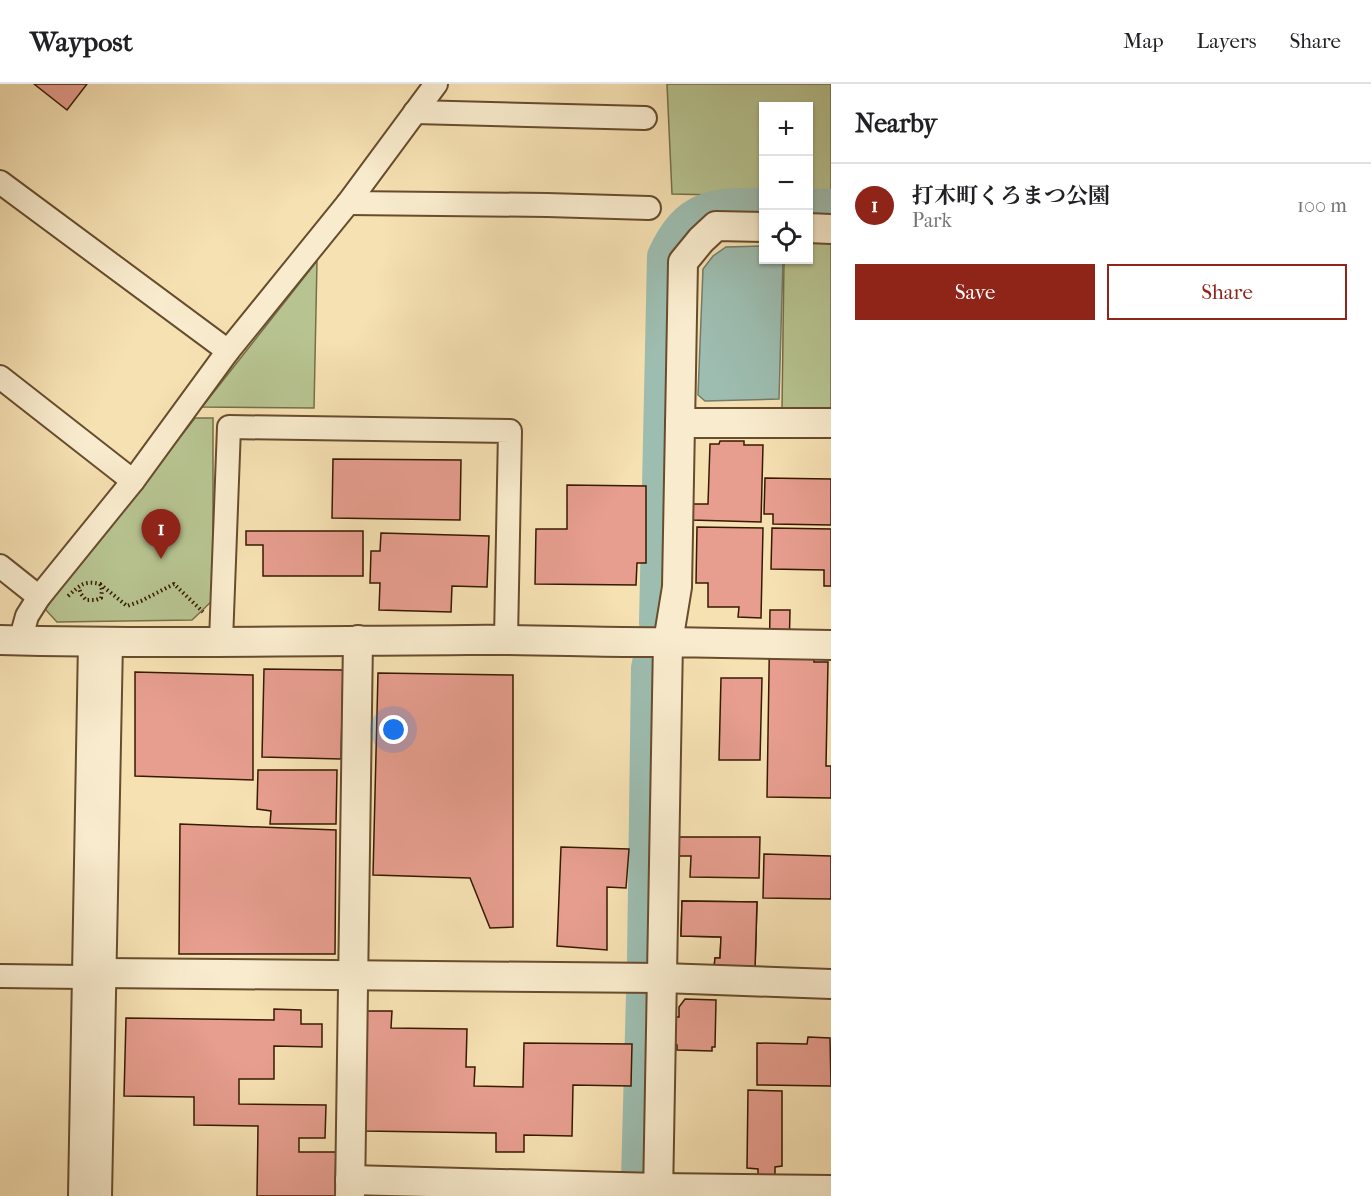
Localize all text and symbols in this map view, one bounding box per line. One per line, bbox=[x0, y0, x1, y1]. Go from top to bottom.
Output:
text: Waypost bbox=[30, 25, 133, 58]
text: Map bbox=[1123, 29, 1164, 53]
text: Layers bbox=[1197, 29, 1256, 53]
text: Share bbox=[1289, 29, 1341, 53]
map controls bbox=[759, 102, 813, 264]
button: + bbox=[759, 102, 813, 156]
text: Nearby bbox=[855, 108, 937, 139]
button: − bbox=[759, 156, 813, 210]
text: 打木町くろまつ公園 bbox=[912, 183, 1110, 209]
text: 1 bbox=[871, 194, 878, 217]
text: 100 m bbox=[1297, 194, 1347, 217]
text: Park bbox=[912, 209, 952, 232]
button: locate bbox=[759, 210, 813, 264]
button: Save bbox=[855, 264, 1095, 320]
button: Share bbox=[1107, 264, 1347, 320]
pin: 1 bbox=[142, 510, 180, 559]
your location bbox=[379, 715, 408, 744]

